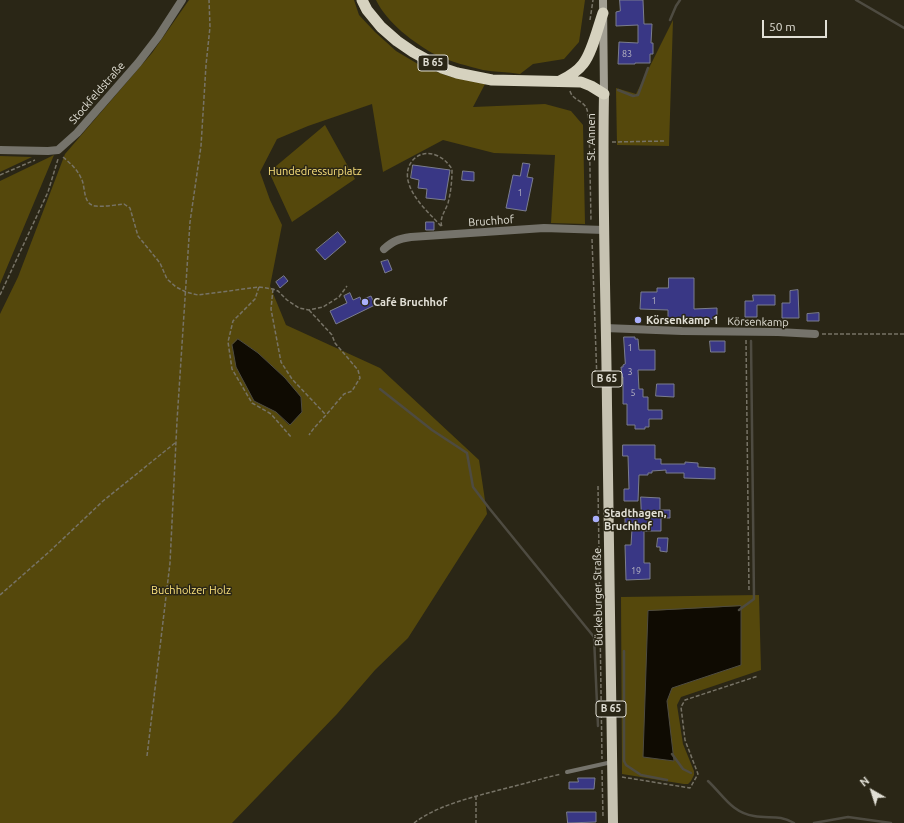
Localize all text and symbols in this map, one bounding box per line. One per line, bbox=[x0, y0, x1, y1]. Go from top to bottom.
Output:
scale bar bbox=[764, 12, 829, 38]
text: 50 m bbox=[769, 20, 796, 33]
house number: 83 bbox=[622, 49, 632, 59]
road number: B 65 bbox=[418, 55, 448, 71]
street label: Stockfeldstraße bbox=[66, 59, 128, 127]
street label: St. Annen bbox=[584, 113, 598, 161]
park label: Hundedressurplatz bbox=[268, 164, 362, 178]
house number: 1 bbox=[517, 188, 523, 198]
street label: Bruchhof bbox=[468, 213, 514, 229]
place label: Café Bruchhof bbox=[373, 295, 447, 309]
house number: 1 bbox=[651, 296, 657, 306]
marker: Café Bruchhof bbox=[360, 297, 370, 307]
place label: Körsenkamp 1 bbox=[646, 313, 719, 327]
marker: Körsenkamp 1 bbox=[633, 315, 643, 325]
street label: Körsenkamp bbox=[727, 315, 789, 329]
house number: 1 bbox=[627, 343, 633, 353]
house number: 3 bbox=[627, 367, 633, 377]
road number: B 65 bbox=[592, 371, 622, 387]
house number: 5 bbox=[630, 388, 636, 398]
place label: Stadthagen, Bruchhof bbox=[604, 506, 666, 532]
marker: Stadthagen, Bruchhof bbox=[591, 514, 601, 524]
street label: Bückeburger Straße bbox=[591, 548, 605, 646]
house number: 19 bbox=[631, 566, 641, 576]
park label: Buchholzer Holz bbox=[151, 583, 231, 597]
road number: B 65 bbox=[596, 701, 626, 717]
north arrow bbox=[852, 771, 892, 811]
text: N bbox=[857, 774, 871, 789]

